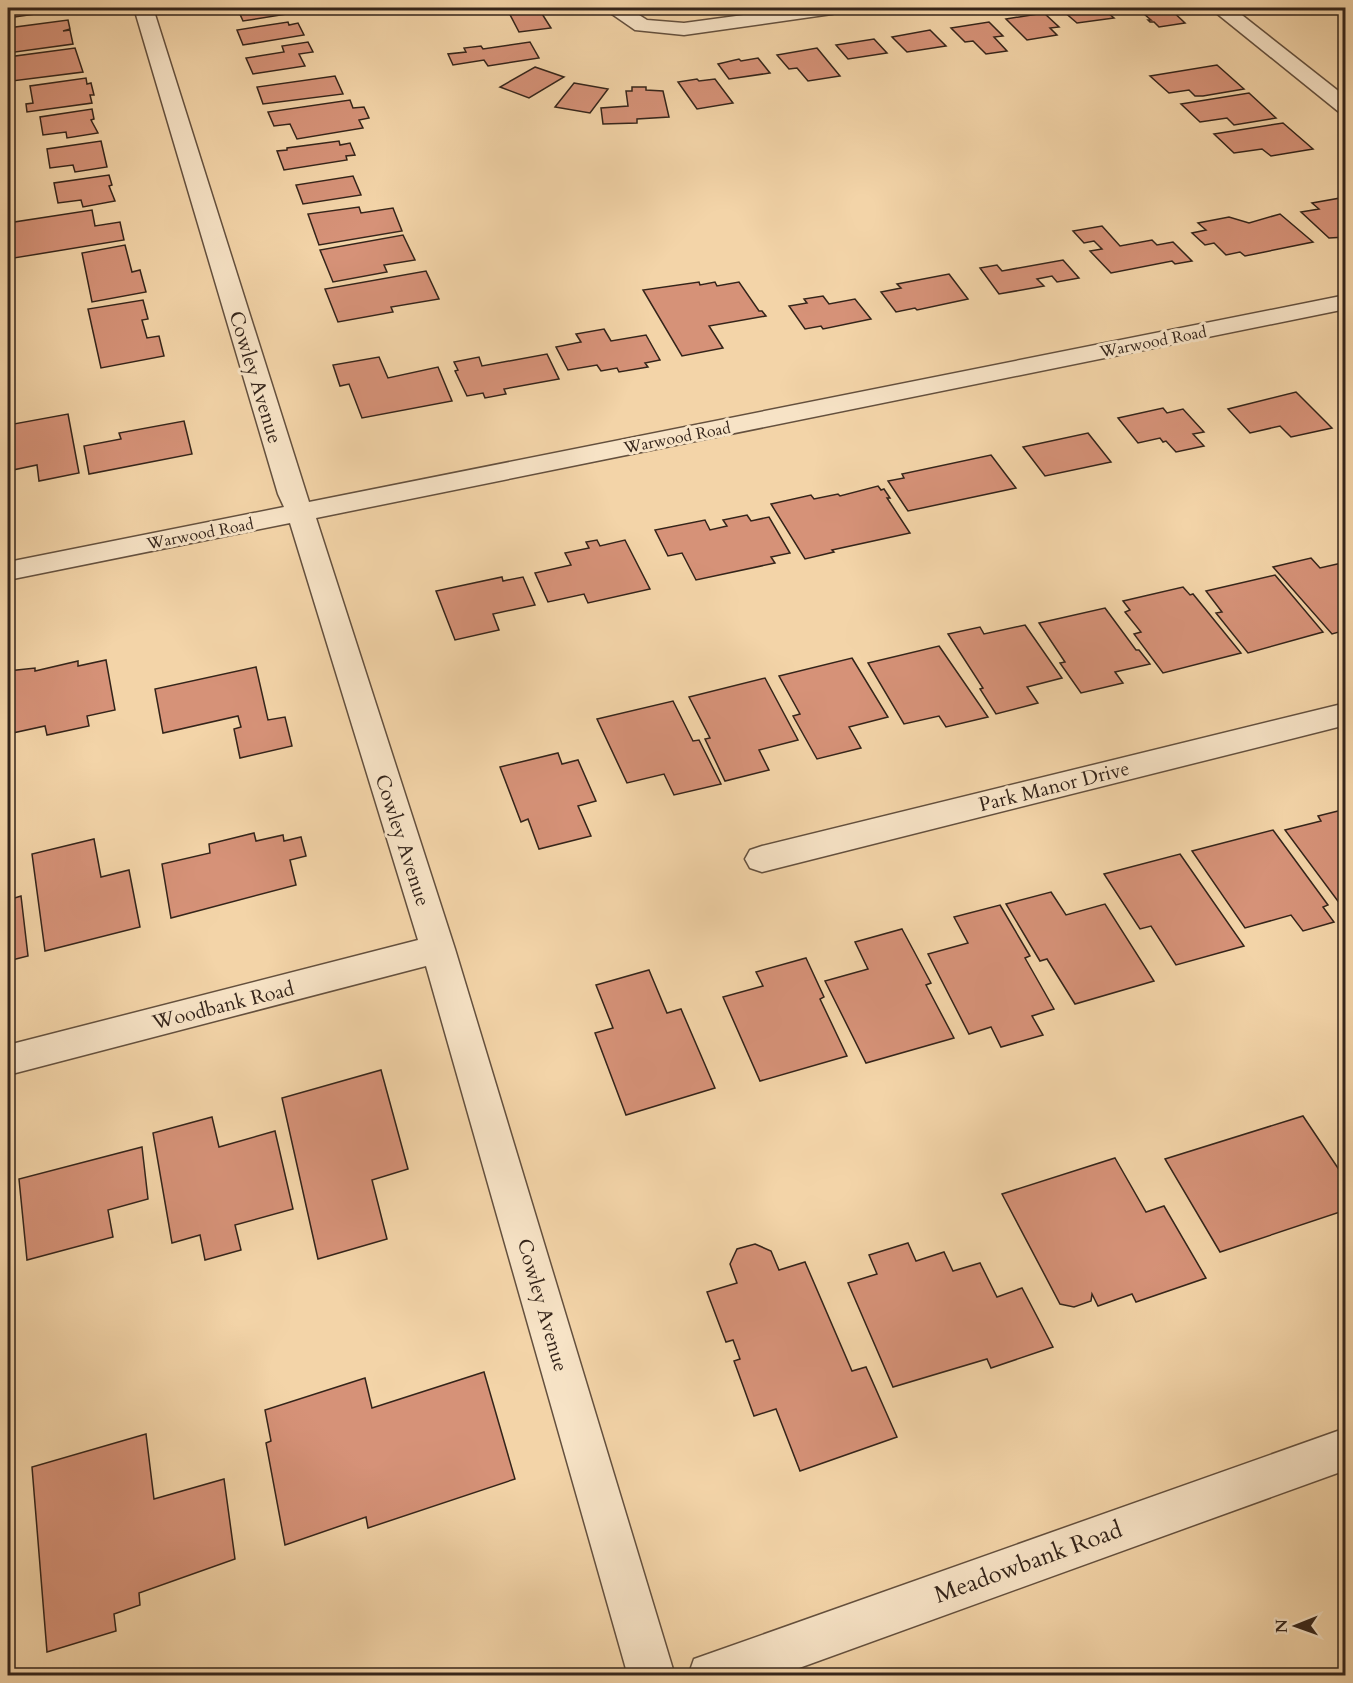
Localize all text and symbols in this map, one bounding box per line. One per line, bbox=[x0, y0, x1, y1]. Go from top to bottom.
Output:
street label: Cowley Avenue bbox=[223, 308, 288, 447]
street label: Warwood Road bbox=[1097, 321, 1209, 363]
street label: Warwood Road bbox=[621, 417, 733, 459]
street label: Warwood Road bbox=[144, 513, 256, 555]
street label: Park Manor Drive bbox=[976, 755, 1132, 818]
street label: Cowley Avenue bbox=[369, 771, 437, 910]
street label: Woodbank Road bbox=[148, 975, 297, 1036]
street label: Cowley Avenue bbox=[511, 1236, 574, 1375]
street label: Meadowbank Road bbox=[930, 1513, 1127, 1612]
north arrow bbox=[1266, 1596, 1326, 1656]
text: N bbox=[1271, 1619, 1293, 1633]

